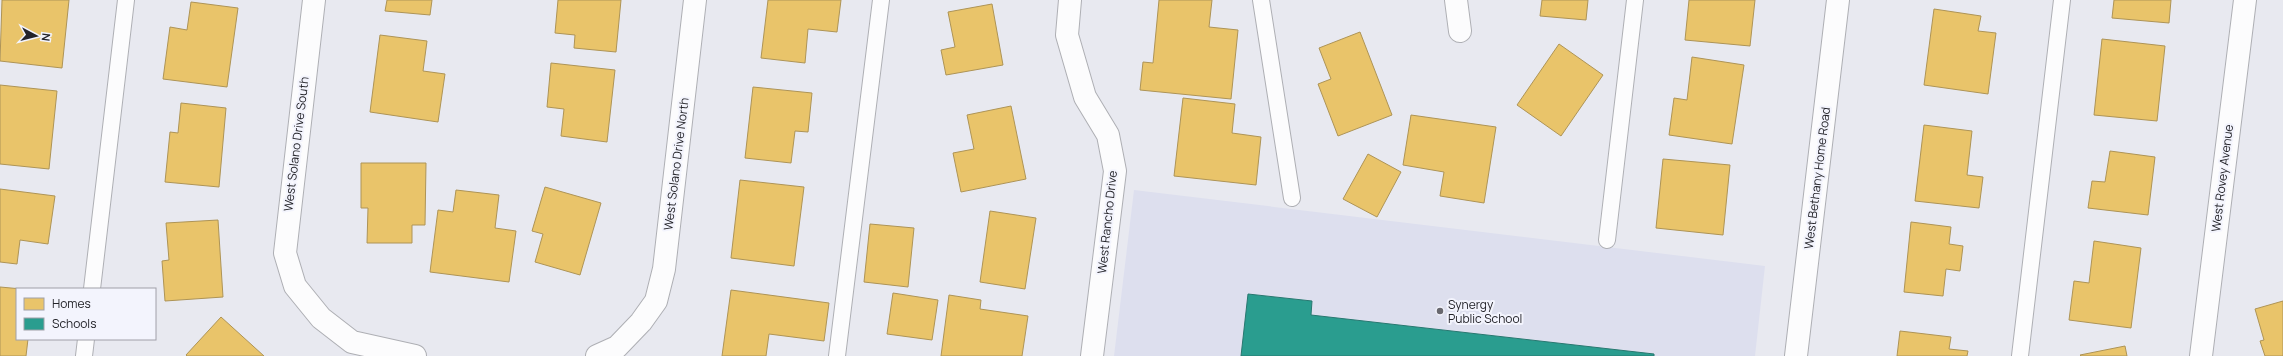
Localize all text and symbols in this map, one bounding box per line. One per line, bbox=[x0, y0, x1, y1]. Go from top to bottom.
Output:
north arrow bbox=[16, 16, 56, 56]
text: N bbox=[38, 32, 54, 42]
street label: West Solano Drive South bbox=[279, 76, 313, 212]
street label: West Solano Drive North bbox=[659, 97, 693, 231]
street label: West Bethany Home Road bbox=[1800, 106, 1834, 250]
street label: West Rovey Avenue bbox=[2207, 123, 2237, 233]
street label: West Rancho Drive bbox=[1093, 170, 1121, 274]
legend bbox=[16, 288, 156, 340]
text: Homes bbox=[52, 295, 91, 312]
place label: Synergy Public School bbox=[1448, 296, 1522, 327]
marker: Synergy Public School bbox=[1435, 306, 1445, 316]
text: Schools bbox=[52, 315, 96, 332]

